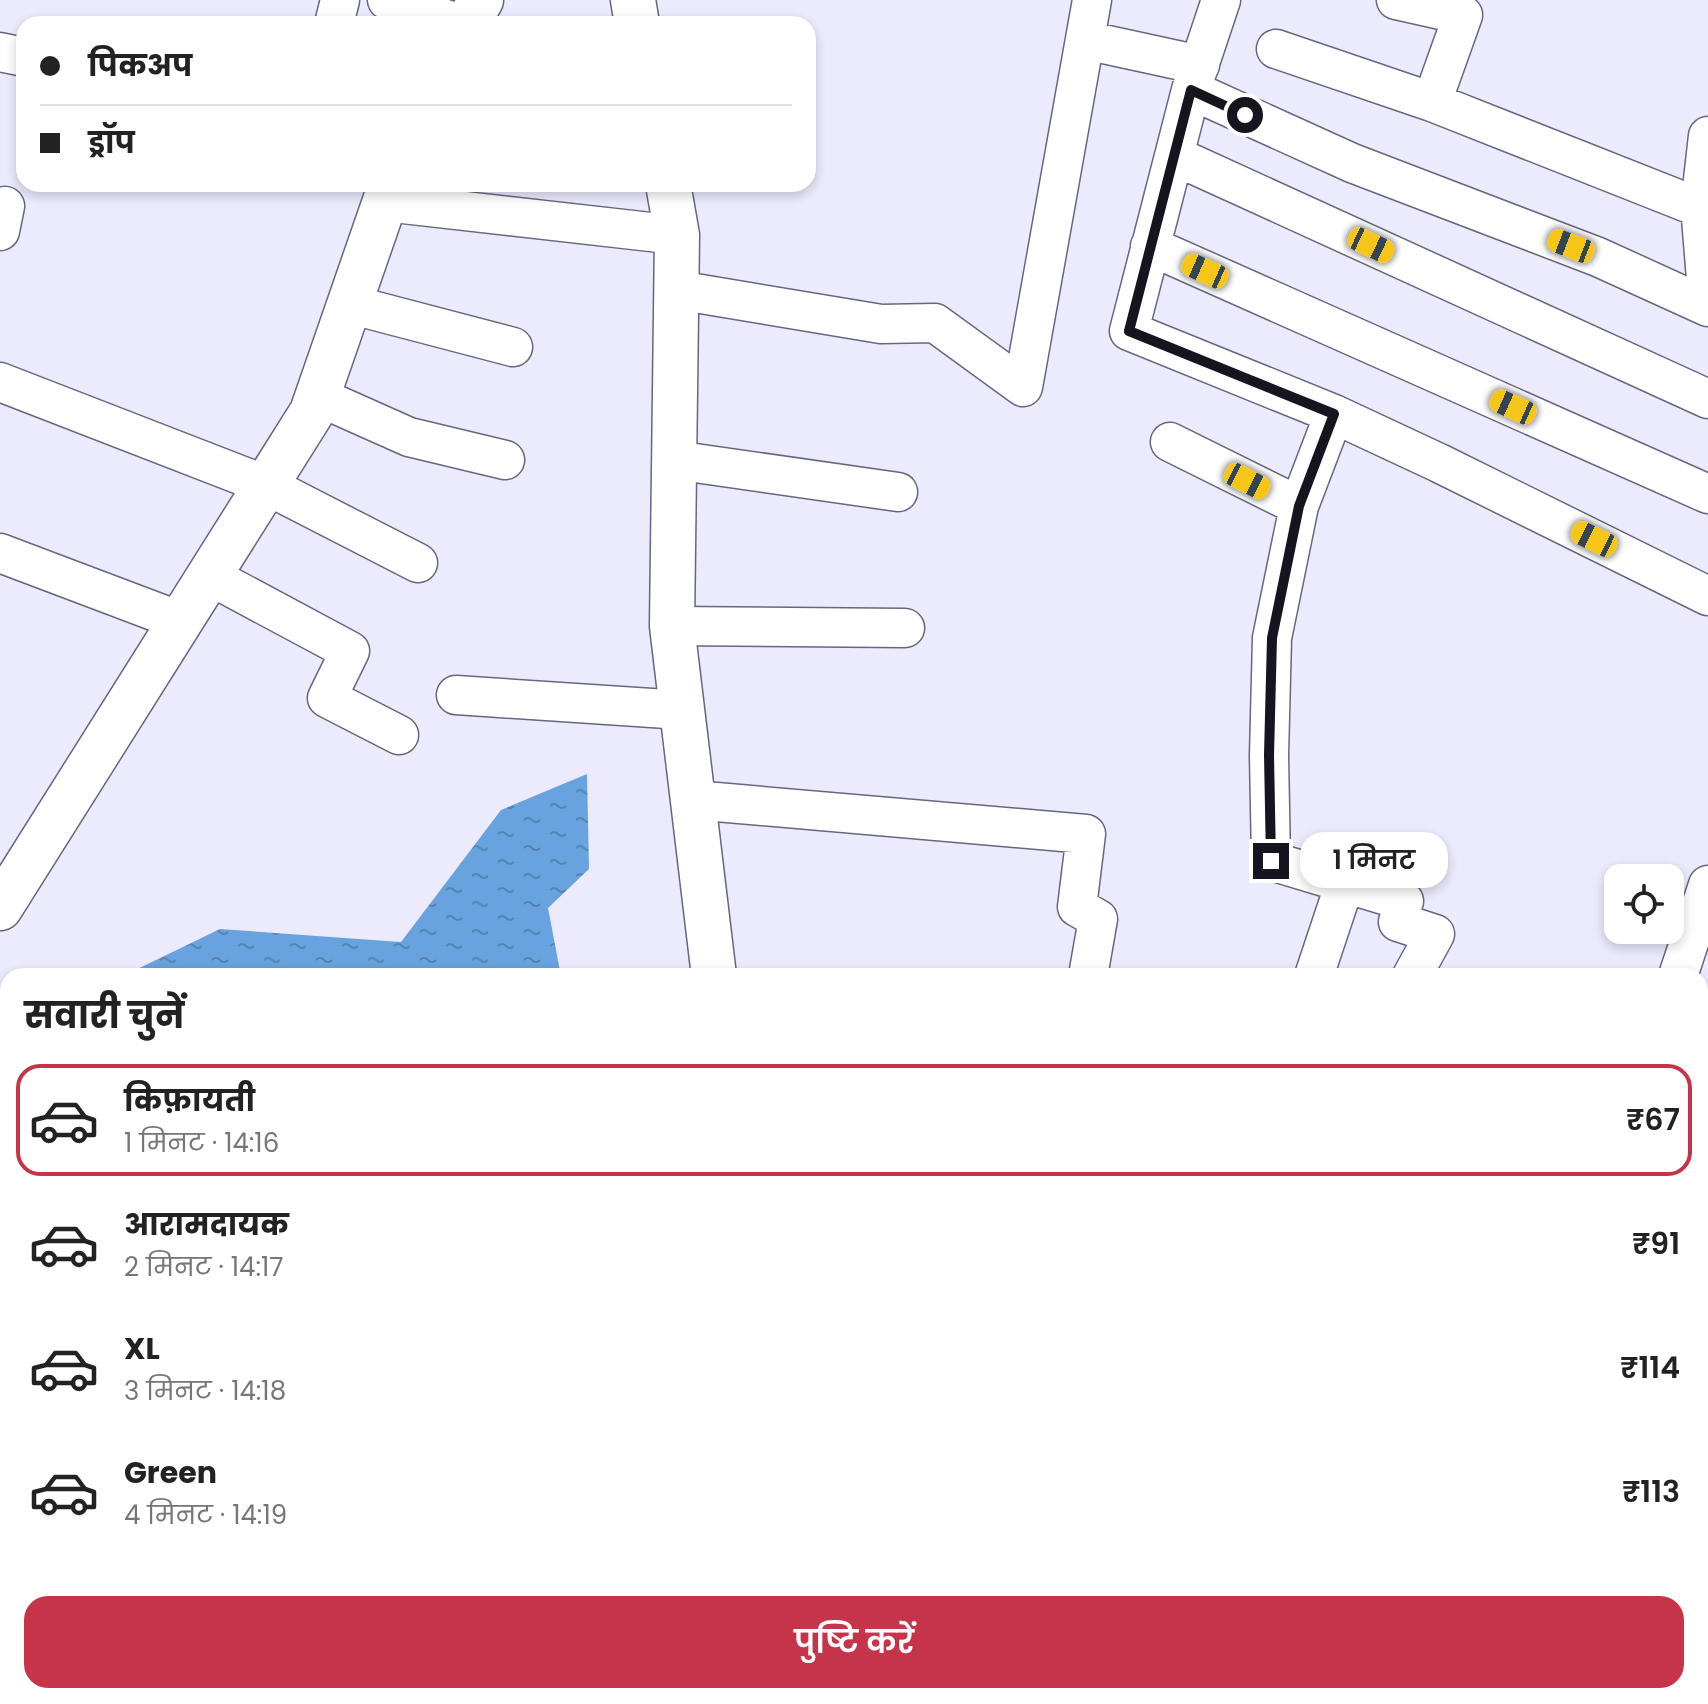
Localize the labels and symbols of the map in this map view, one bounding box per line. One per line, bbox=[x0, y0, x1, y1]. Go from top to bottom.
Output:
route start bbox=[1227, 97, 1263, 133]
car bbox=[1344, 224, 1398, 266]
car bbox=[1544, 226, 1598, 266]
car bbox=[1178, 250, 1232, 292]
car bbox=[1486, 386, 1540, 428]
car bbox=[1220, 459, 1274, 503]
car bbox=[1567, 518, 1621, 560]
callout: 1 मिनट bbox=[1299, 833, 1447, 889]
route end bbox=[1253, 843, 1289, 879]

